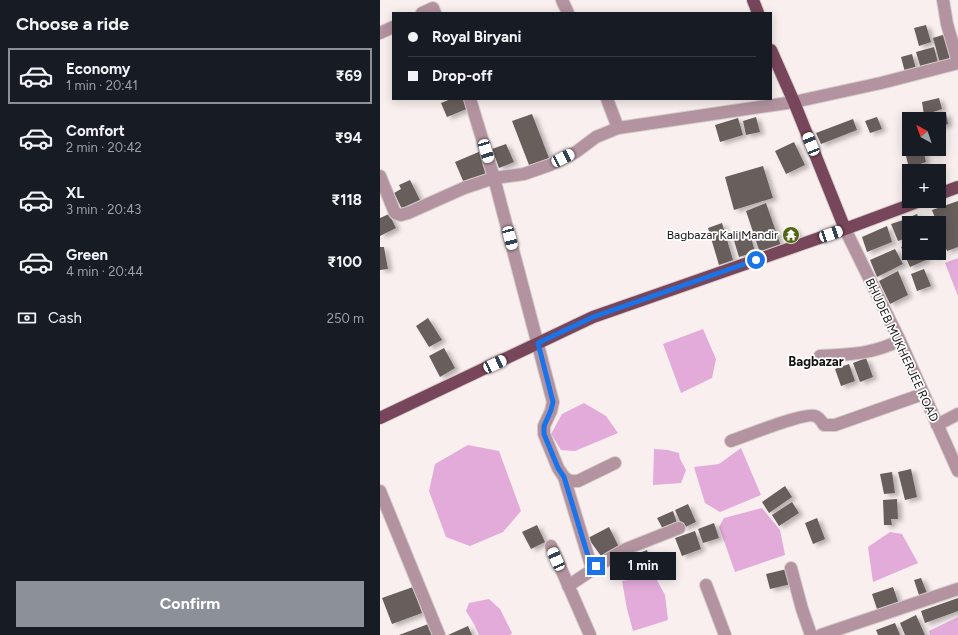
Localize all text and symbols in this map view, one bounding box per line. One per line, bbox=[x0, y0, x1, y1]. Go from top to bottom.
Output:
text: Choose a ride bbox=[16, 13, 129, 35]
text: Royal Biryani bbox=[432, 28, 521, 46]
icon: car bbox=[18, 58, 54, 94]
text: Economy bbox=[66, 60, 131, 78]
text: ₹69 bbox=[336, 67, 362, 85]
text: Drop-off bbox=[432, 67, 493, 85]
text: 1 min · 20:41 bbox=[66, 78, 138, 93]
north arrow bbox=[902, 112, 946, 156]
map controls bbox=[902, 112, 946, 260]
icon: car bbox=[18, 120, 54, 156]
text: Comfort bbox=[66, 122, 125, 140]
text: ₹94 bbox=[335, 129, 362, 147]
car bbox=[801, 131, 821, 157]
car bbox=[477, 138, 495, 164]
text: 2 min · 20:42 bbox=[66, 140, 142, 155]
car bbox=[550, 147, 576, 169]
button: + bbox=[902, 164, 946, 208]
icon: car bbox=[18, 182, 54, 218]
text: XL bbox=[66, 184, 84, 202]
text: ₹118 bbox=[331, 191, 362, 209]
text: 3 min · 20:43 bbox=[66, 202, 141, 217]
button: − bbox=[902, 216, 946, 260]
car bbox=[818, 224, 844, 244]
car bbox=[501, 225, 519, 251]
temple icon: Bagbazar Kali Mandir bbox=[781, 225, 801, 245]
place label: Bagbazar Kali Mandir bbox=[667, 228, 778, 242]
icon: car bbox=[18, 244, 54, 280]
text: Green bbox=[66, 246, 108, 264]
route start bbox=[747, 251, 765, 269]
text: ₹100 bbox=[327, 253, 362, 271]
text: 4 min · 20:44 bbox=[66, 264, 143, 279]
street label: BHUDEB MUKHERJEE ROAD bbox=[863, 276, 941, 424]
icon: cash bbox=[16, 307, 38, 329]
text: Cash bbox=[48, 309, 82, 327]
text: 250 m bbox=[327, 311, 364, 326]
car bbox=[482, 353, 508, 375]
district label: Bagbazar bbox=[788, 354, 844, 369]
car bbox=[546, 546, 566, 572]
callout: 1 min bbox=[610, 552, 676, 580]
route end bbox=[587, 557, 605, 575]
text: 1 min bbox=[628, 558, 658, 573]
button: Confirm bbox=[16, 581, 364, 627]

